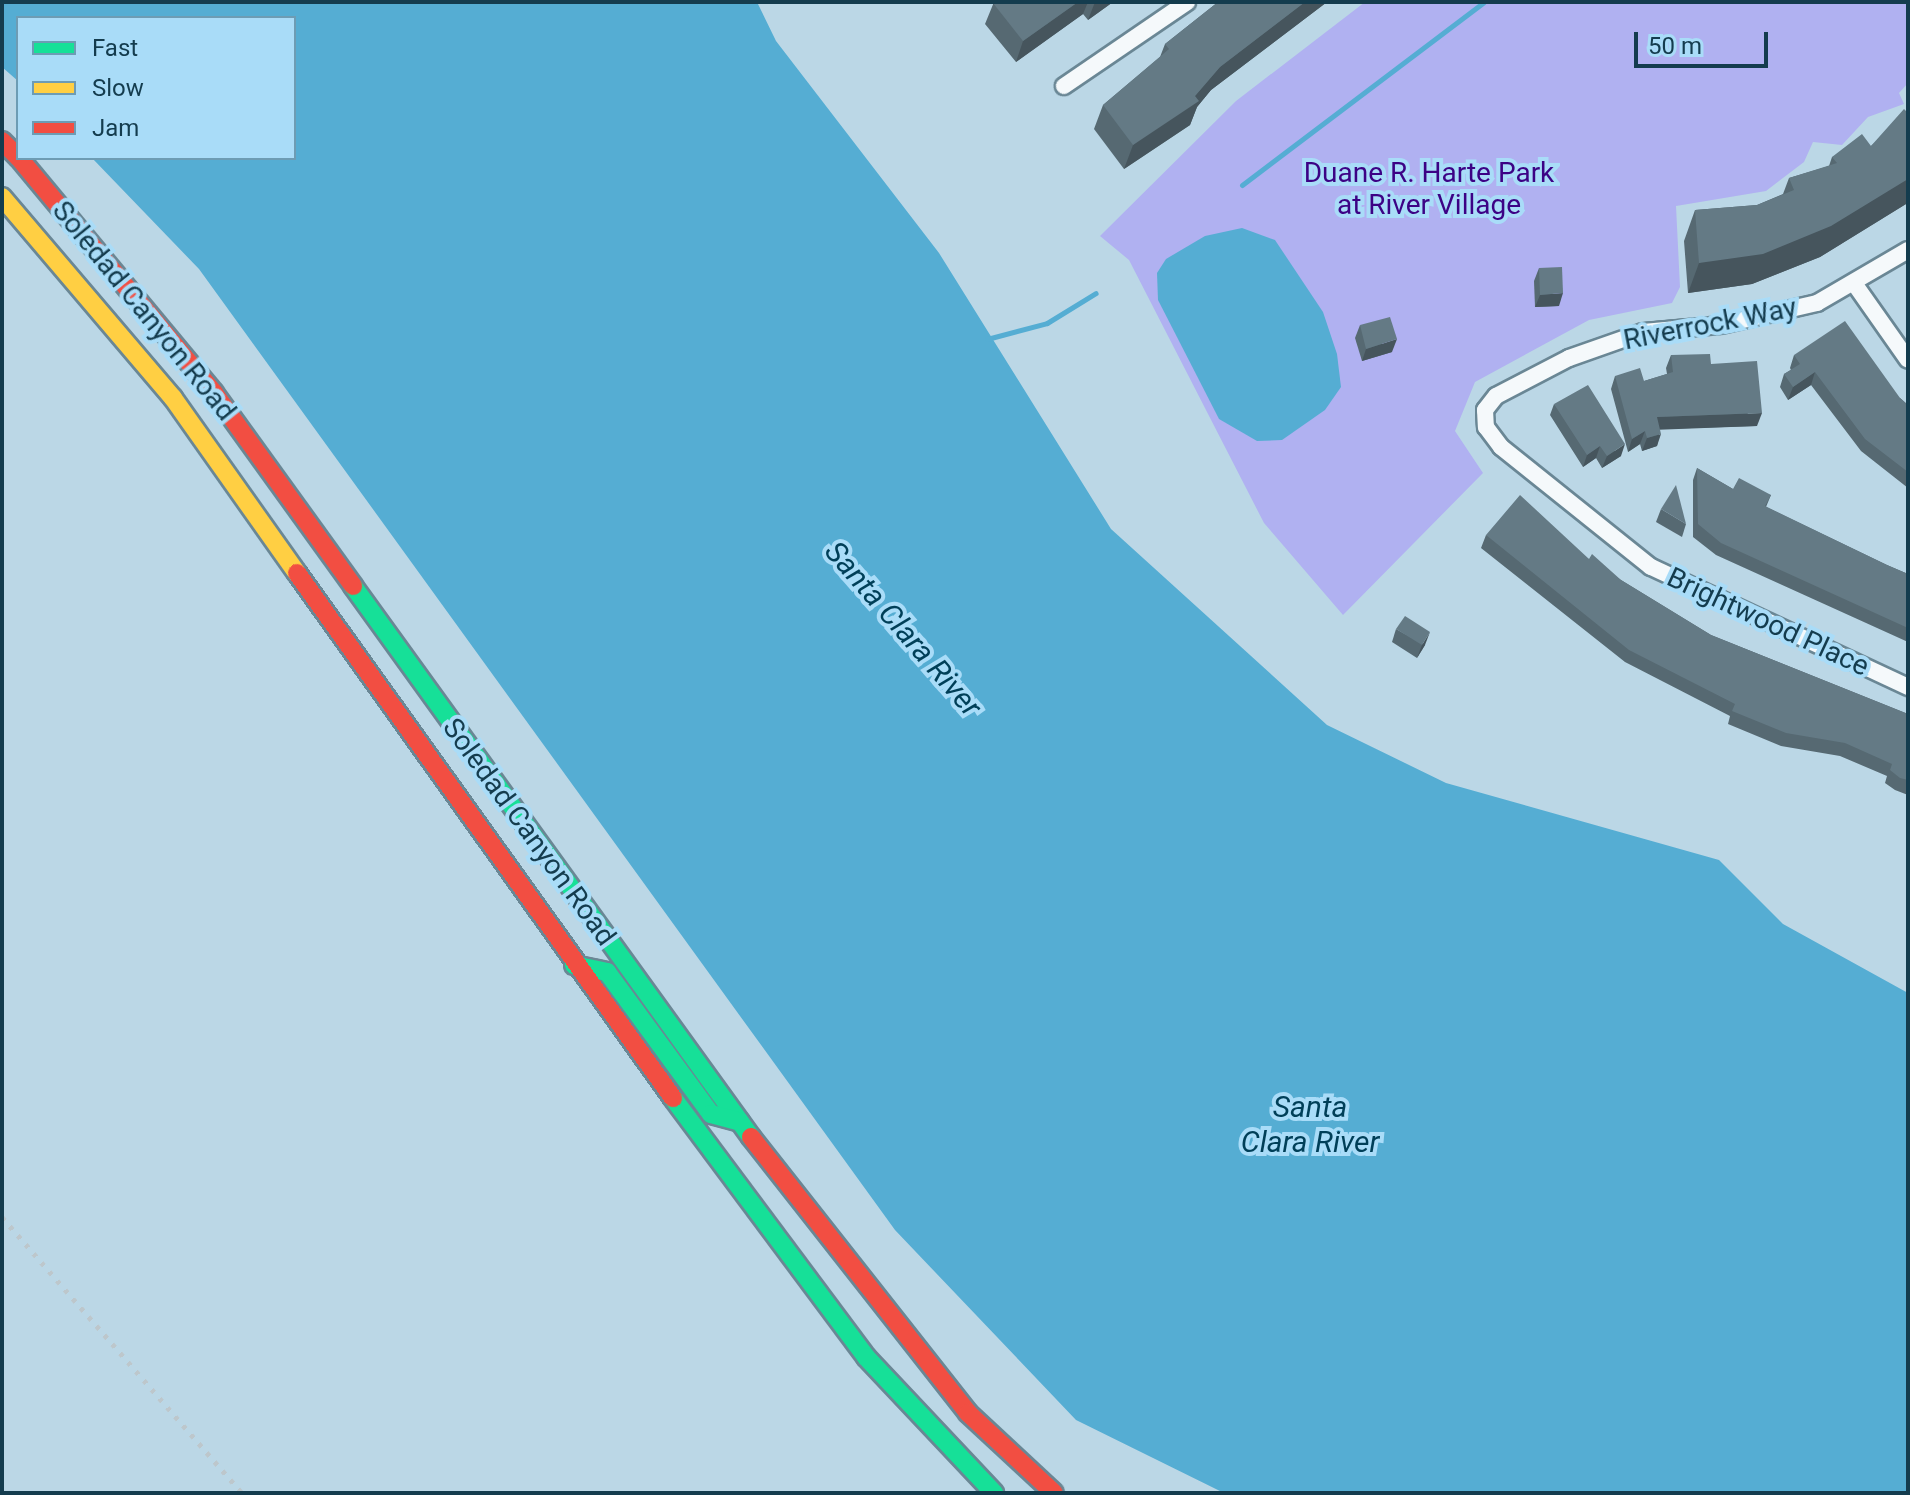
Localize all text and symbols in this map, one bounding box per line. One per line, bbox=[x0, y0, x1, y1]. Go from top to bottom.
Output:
legend bbox=[16, 16, 296, 160]
scale bar bbox=[1638, 16, 1772, 66]
text: 50 m bbox=[1648, 32, 1702, 60]
text: Fast bbox=[92, 34, 138, 62]
text: Slow bbox=[92, 74, 144, 102]
text: Jam bbox=[92, 114, 139, 142]
park label: Duane R. Harte Park at River Village bbox=[1304, 156, 1554, 222]
street label: Soledad Canyon Road bbox=[45, 195, 243, 427]
street label: Riverrock Way bbox=[1621, 291, 1799, 357]
water label: Santa Clara River bbox=[817, 534, 989, 724]
street label: Brightwood Place bbox=[1662, 561, 1874, 683]
street label: Soledad Canyon Road bbox=[435, 712, 623, 952]
water label: Santa Clara River bbox=[1241, 1089, 1379, 1160]

